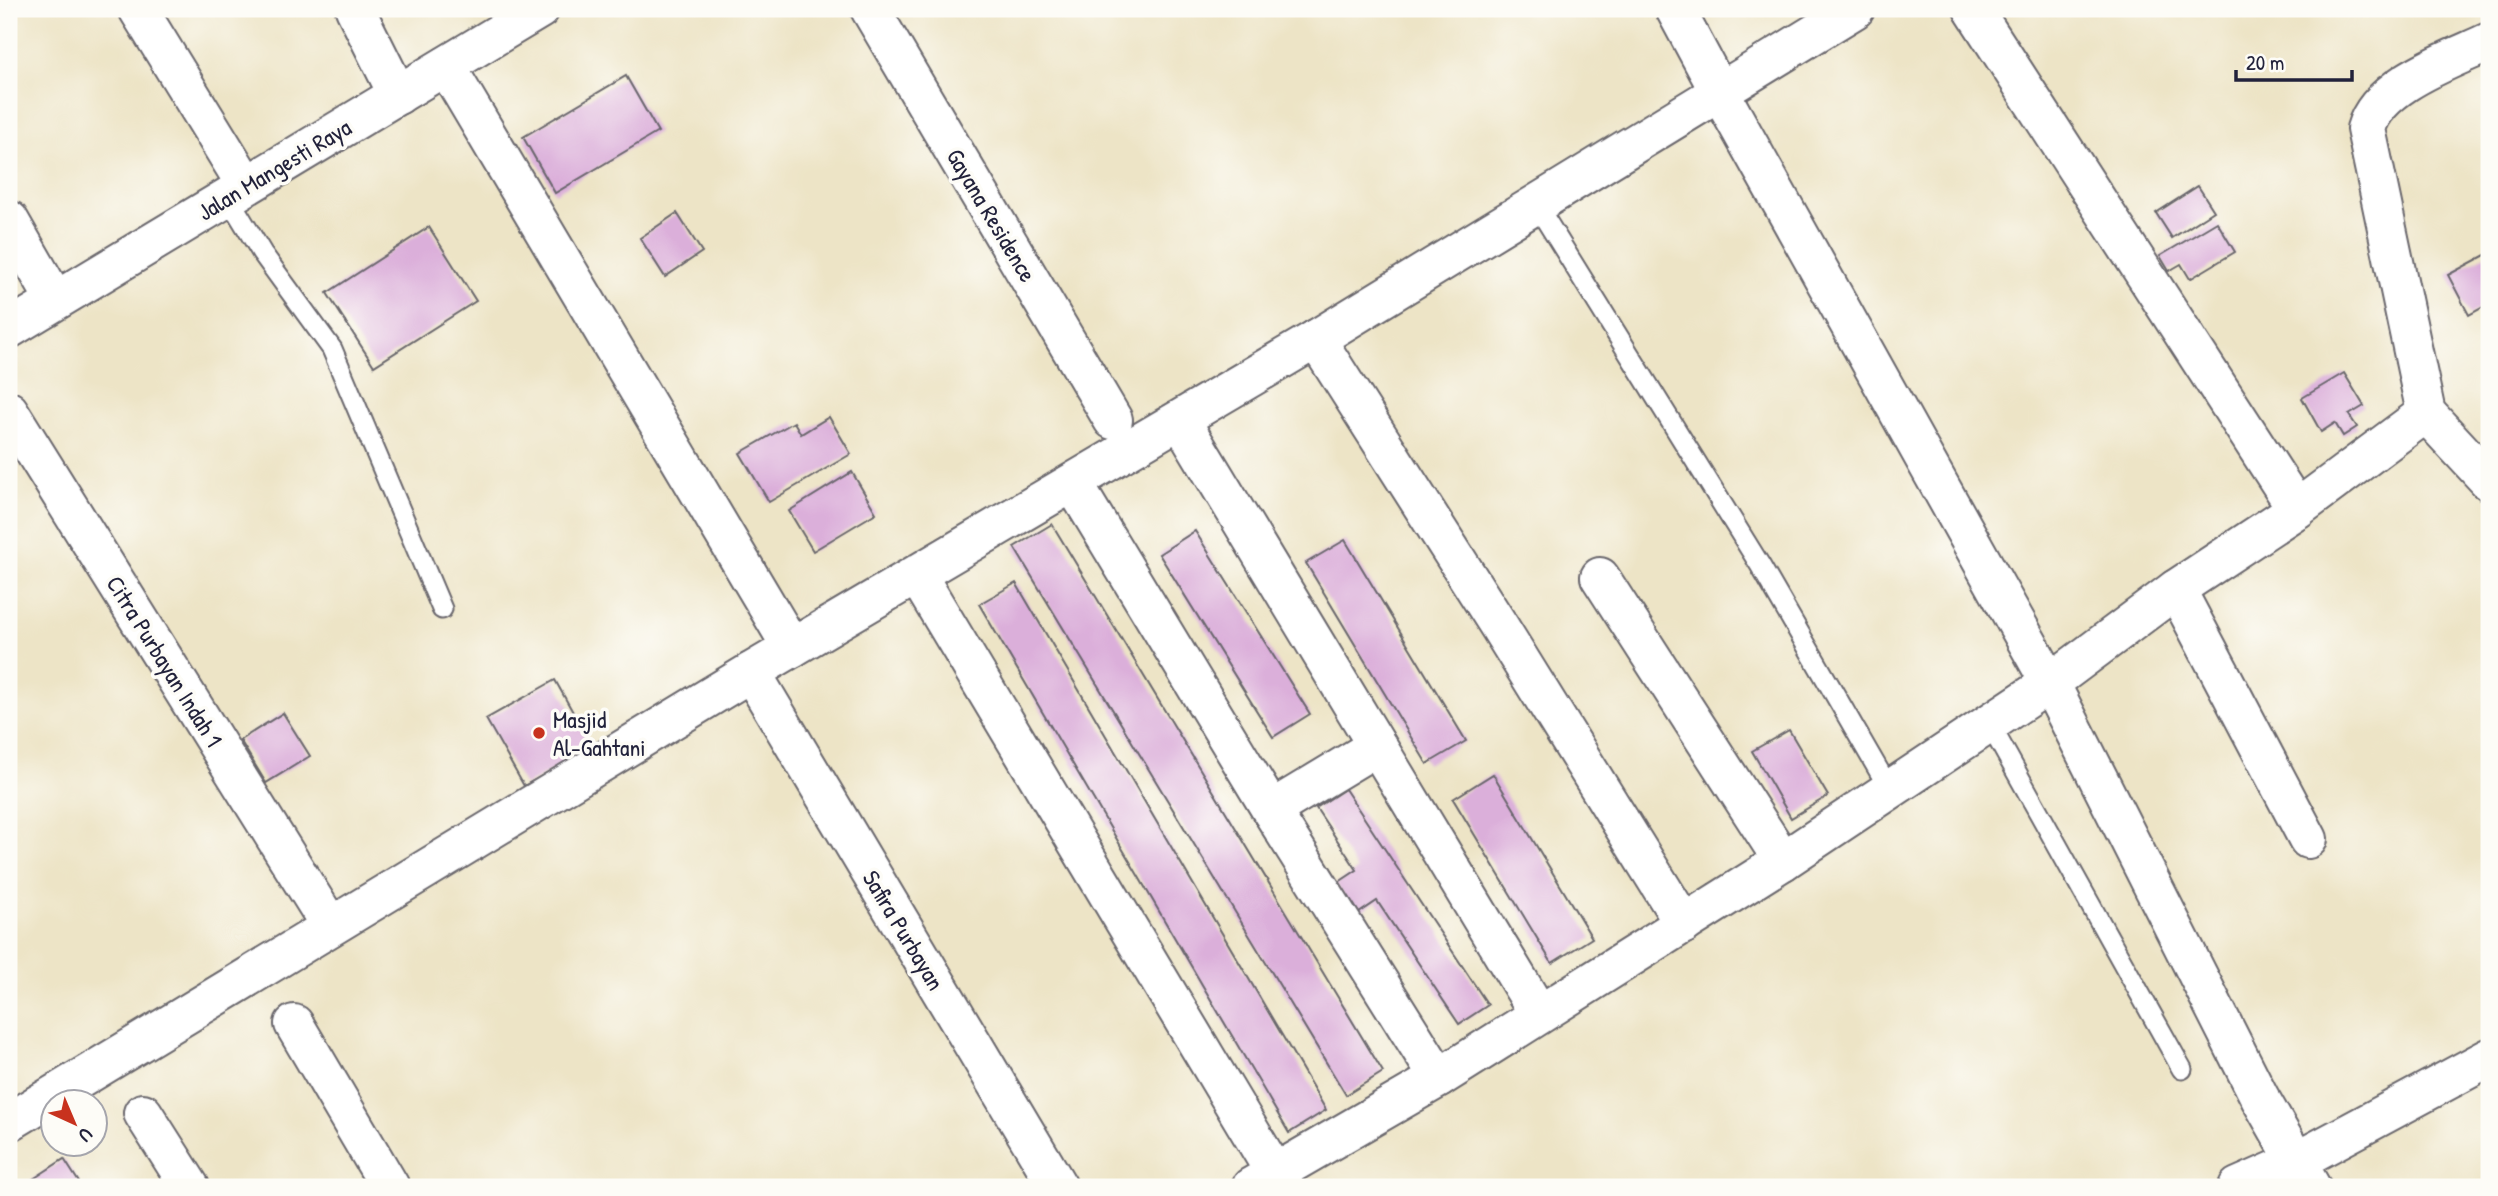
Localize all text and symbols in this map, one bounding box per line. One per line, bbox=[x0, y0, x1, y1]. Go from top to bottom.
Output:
scale bar bbox=[2236, 38, 2351, 82]
text: 20 m bbox=[2246, 48, 2284, 77]
street label: Jalan Mangesti Raya bbox=[191, 111, 357, 227]
street label: Gayana Residence bbox=[940, 142, 1045, 288]
street label: Citra Purbayan Indah 1 bbox=[99, 569, 231, 753]
place label: Masjid Al-Gahtani bbox=[553, 703, 646, 763]
marker: Masjid Al-Gahtani bbox=[531, 725, 547, 741]
street label: Safira Purbayan bbox=[856, 864, 952, 996]
north arrow bbox=[38, 1088, 108, 1158]
text: U bbox=[73, 1122, 99, 1149]

